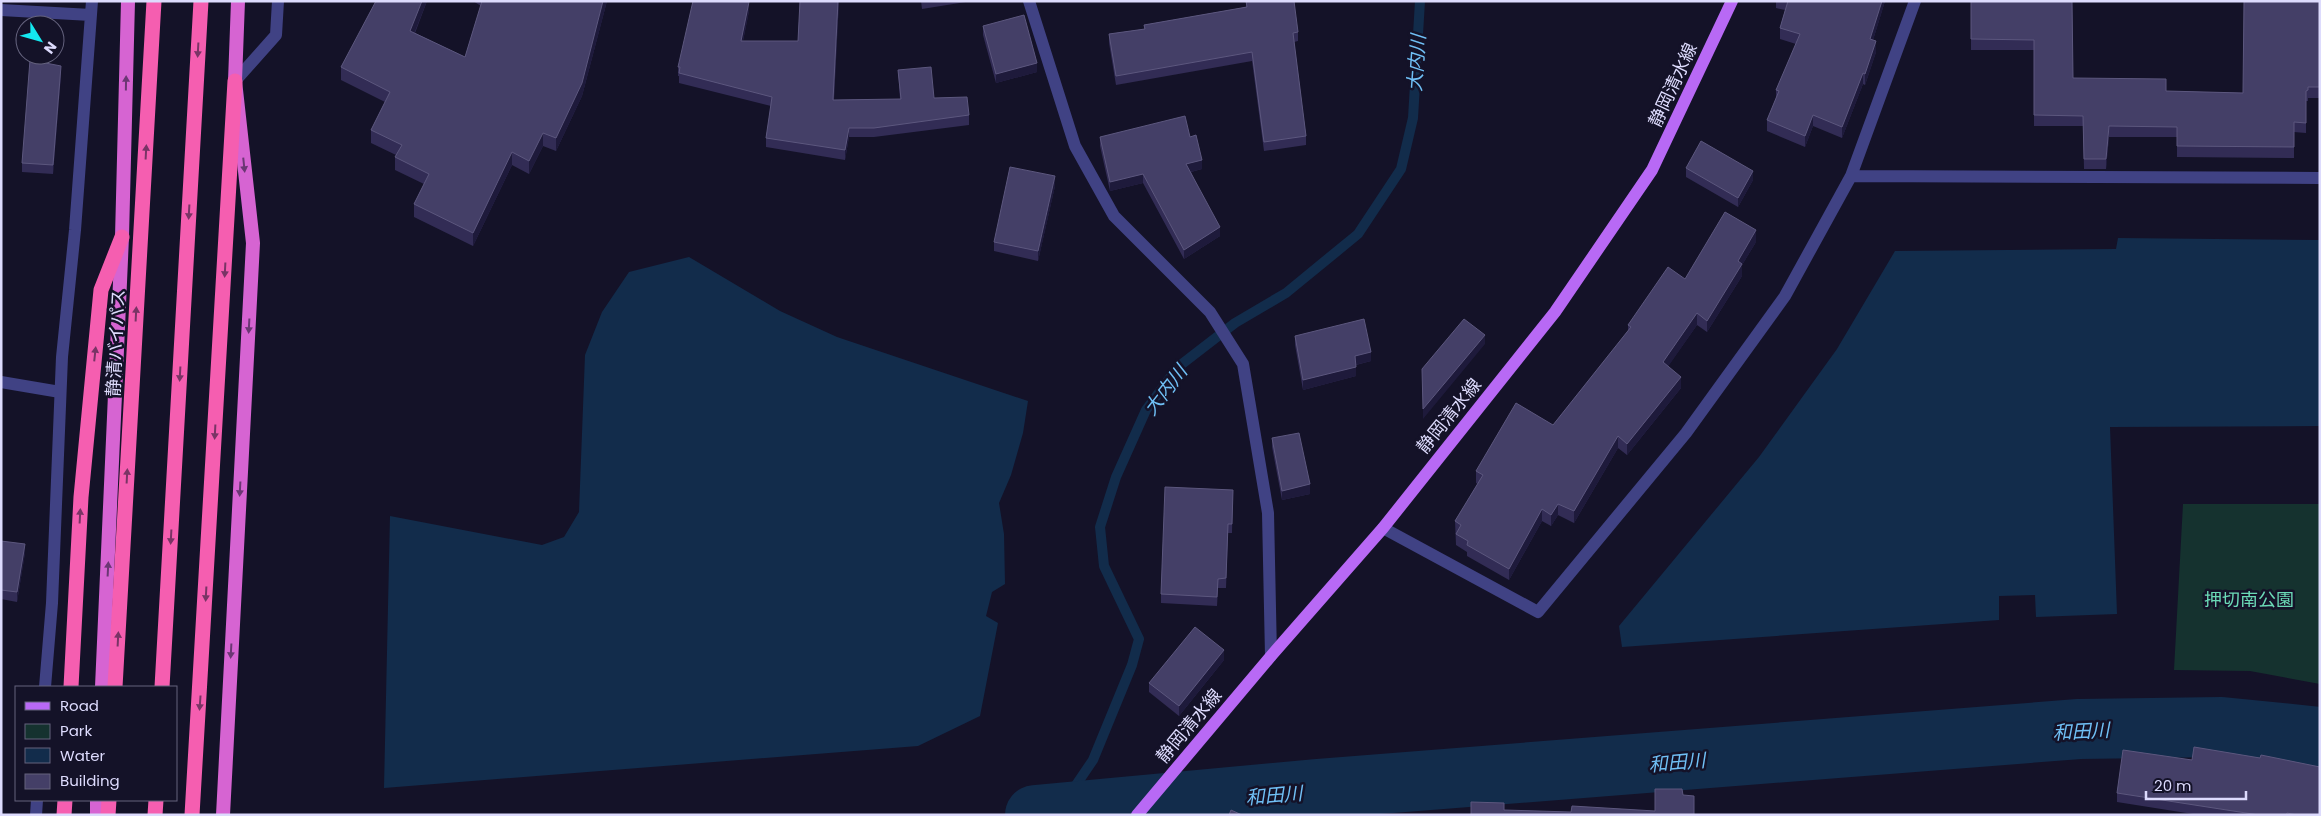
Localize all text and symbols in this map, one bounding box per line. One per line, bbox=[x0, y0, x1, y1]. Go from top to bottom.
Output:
north arrow bbox=[15, 15, 65, 65]
water label: 大内川 bbox=[1401, 32, 1432, 92]
text: N bbox=[39, 38, 62, 58]
street label: 静岡清水線 bbox=[1642, 39, 1703, 131]
one-way arrow bbox=[194, 42, 202, 58]
one-way arrow bbox=[122, 75, 130, 91]
one-way arrow bbox=[142, 144, 150, 160]
one-way arrow bbox=[241, 157, 249, 173]
one-way arrow bbox=[185, 204, 193, 220]
one-way arrow bbox=[220, 262, 228, 278]
street label: 静清バイパス bbox=[100, 289, 131, 397]
one-way arrow bbox=[133, 306, 141, 322]
one-way arrow bbox=[244, 319, 252, 335]
one-way arrow bbox=[91, 346, 99, 362]
water label: 大内川 bbox=[1137, 358, 1195, 421]
one-way arrow bbox=[175, 367, 183, 383]
street label: 静岡清水線 bbox=[1411, 373, 1487, 459]
one-way arrow bbox=[211, 424, 219, 440]
one-way arrow bbox=[124, 468, 132, 484]
one-way arrow bbox=[235, 481, 243, 497]
one-way arrow bbox=[76, 508, 84, 524]
one-way arrow bbox=[166, 529, 174, 545]
one-way arrow bbox=[104, 560, 112, 576]
one-way arrow bbox=[202, 586, 210, 602]
park label: 押切南公園 bbox=[2204, 587, 2294, 612]
one-way arrow bbox=[114, 630, 122, 646]
one-way arrow bbox=[227, 643, 235, 659]
street label: 静岡清水線 bbox=[1150, 683, 1227, 768]
legend bbox=[15, 686, 178, 801]
text: Road bbox=[60, 695, 99, 716]
one-way arrow bbox=[195, 696, 203, 712]
water label: 和田川 bbox=[2052, 716, 2112, 746]
text: Park bbox=[60, 720, 92, 741]
text: Water bbox=[60, 745, 106, 766]
water label: 和田川 bbox=[1647, 746, 1709, 778]
scale bar bbox=[2146, 768, 2246, 800]
text: Building bbox=[60, 770, 120, 791]
text: 20 m bbox=[2154, 775, 2192, 796]
water label: 和田川 bbox=[1244, 779, 1306, 811]

